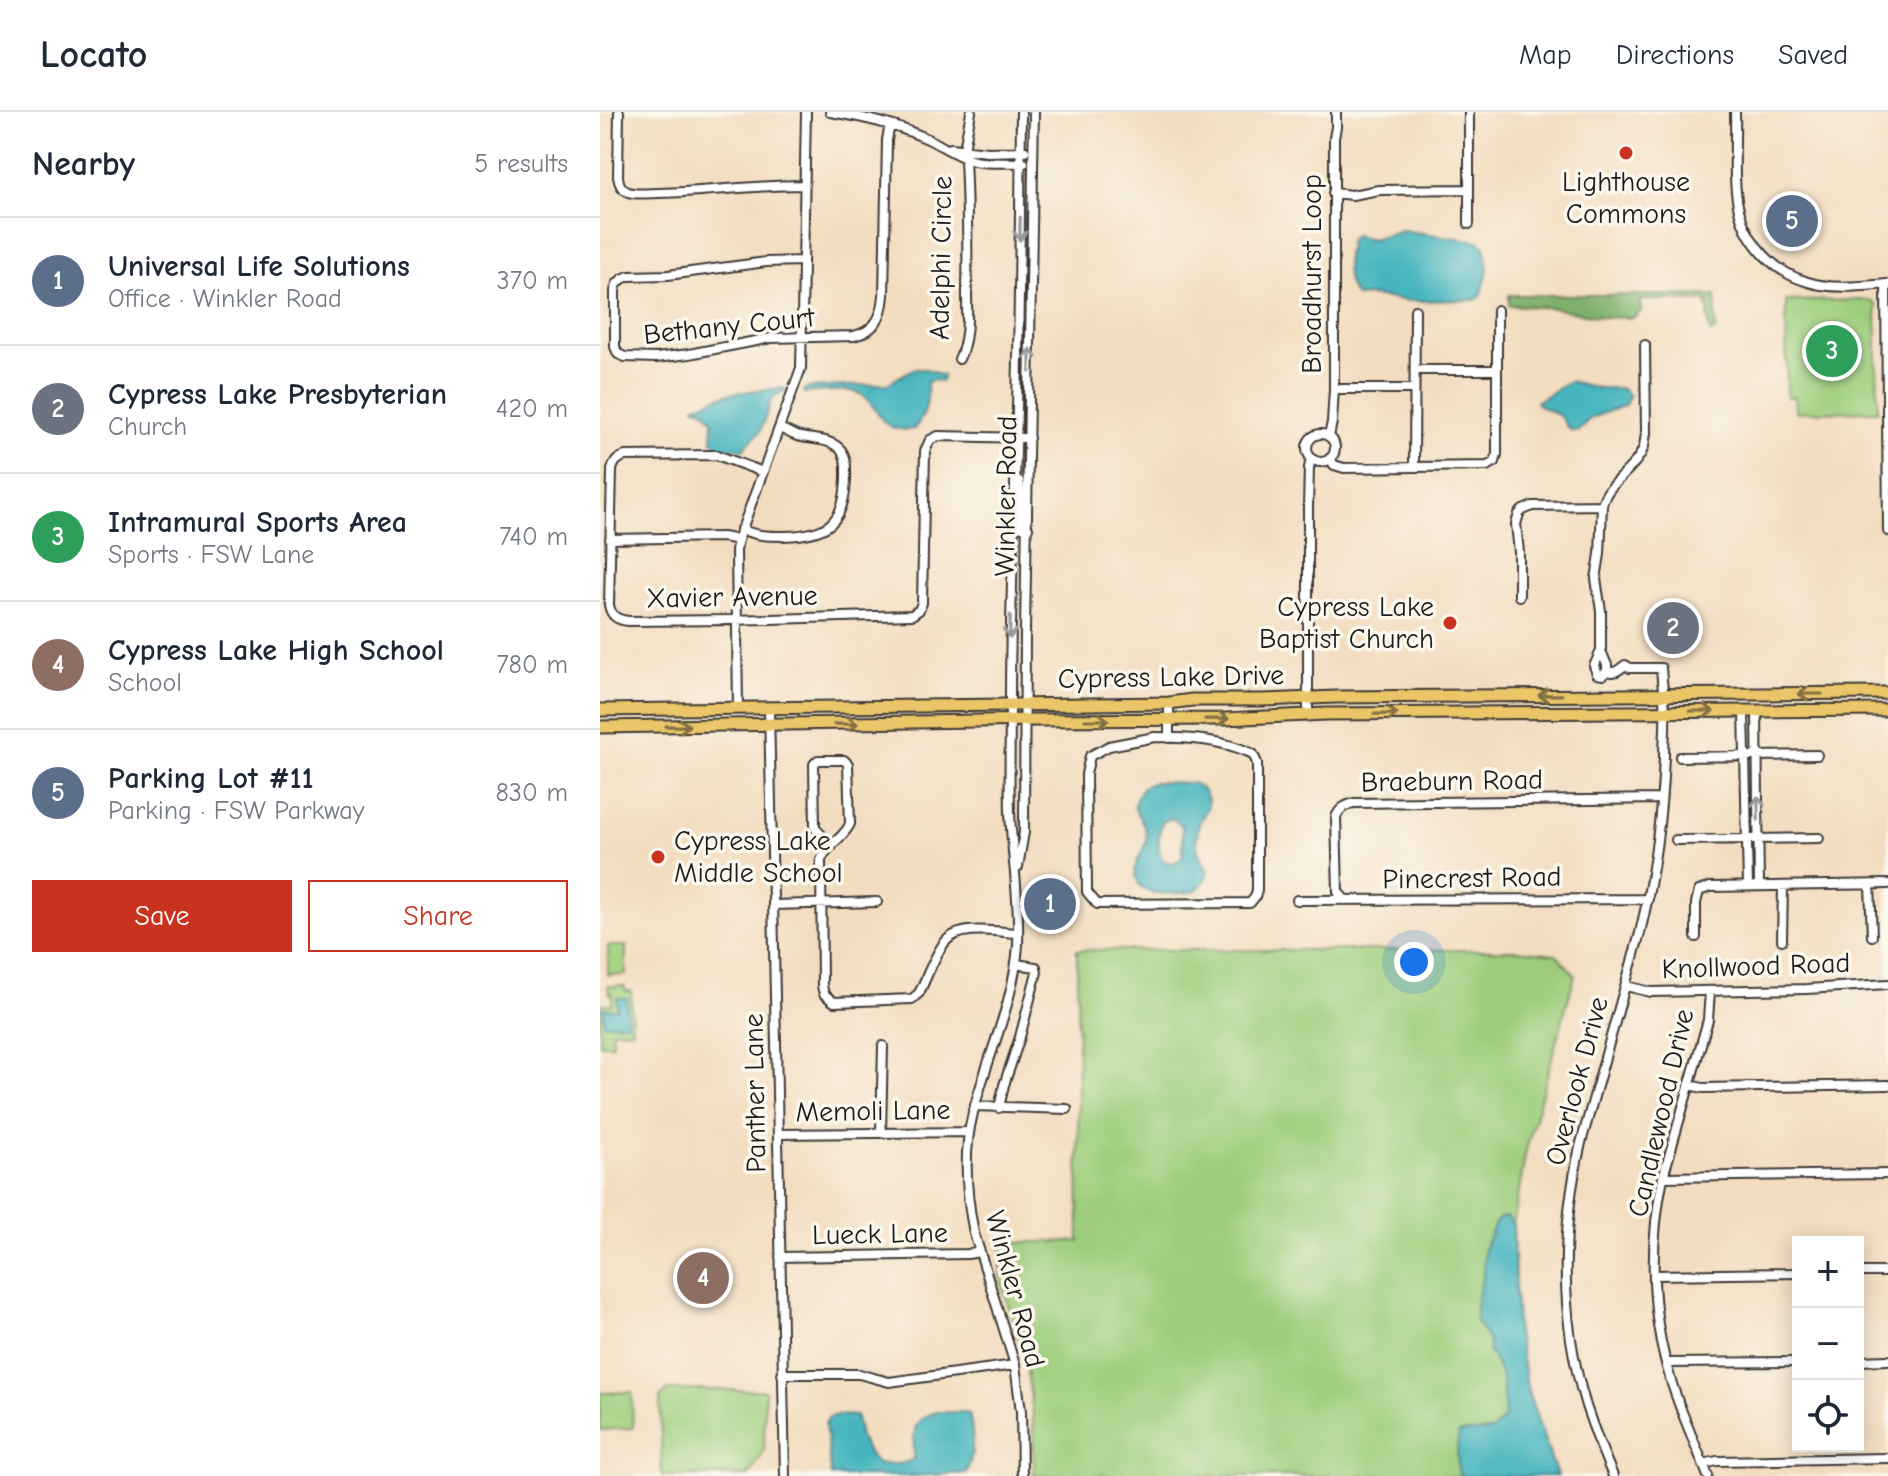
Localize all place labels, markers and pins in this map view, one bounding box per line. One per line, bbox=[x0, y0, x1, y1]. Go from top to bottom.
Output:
marker: Lighthouse Commons bbox=[1617, 144, 1635, 162]
place label: Lighthouse Commons bbox=[1562, 166, 1690, 230]
pin: 5 bbox=[1766, 191, 1818, 251]
pin: 3 bbox=[1806, 321, 1858, 381]
place label: Cypress Lake Baptist Church bbox=[1259, 591, 1434, 655]
pin: 2 bbox=[1647, 598, 1699, 658]
marker: Cypress Lake Baptist Church bbox=[1441, 614, 1459, 632]
place label: Cypress Lake Middle School bbox=[674, 825, 843, 889]
marker: Cypress Lake Middle School bbox=[649, 848, 667, 866]
pin: 1 bbox=[1024, 874, 1076, 934]
pin: 4 bbox=[677, 1248, 729, 1308]

